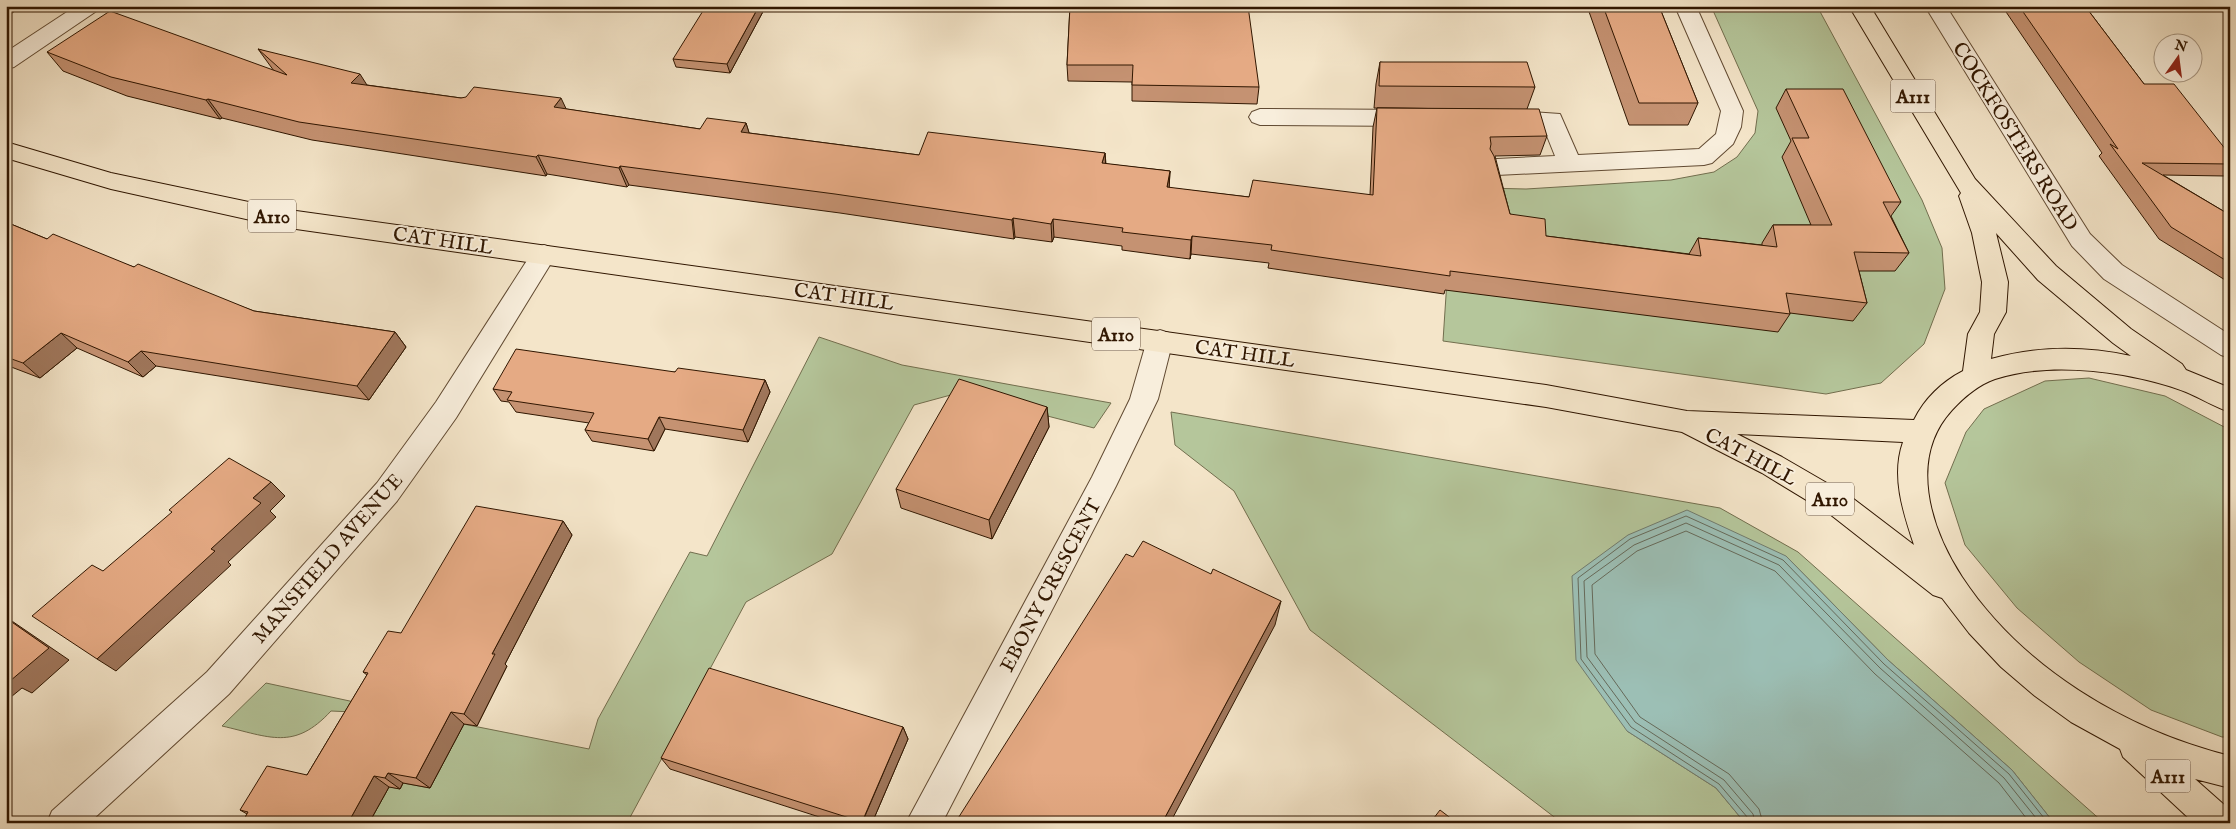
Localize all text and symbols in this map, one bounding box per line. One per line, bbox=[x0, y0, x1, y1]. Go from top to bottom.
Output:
north arrow bbox=[2154, 32, 2204, 82]
text: N bbox=[2172, 36, 2189, 57]
street label: COCKFOSTERS ROAD bbox=[1946, 38, 2083, 236]
road number: A111 bbox=[1890, 80, 1936, 112]
road number: A110 bbox=[248, 200, 296, 232]
street label: CAT HILL bbox=[391, 222, 495, 261]
street label: CAT HILL bbox=[792, 278, 896, 317]
road number: A110 bbox=[1092, 318, 1140, 350]
street label: CAT HILL bbox=[1193, 335, 1297, 374]
street label: CAT HILL bbox=[1700, 423, 1801, 492]
street label: MANSFIELD AVENUE bbox=[247, 469, 409, 649]
road number: A110 bbox=[1806, 482, 1854, 516]
street label: EBONY CRESCENT bbox=[995, 495, 1108, 676]
road number: A111 bbox=[2146, 759, 2190, 792]

